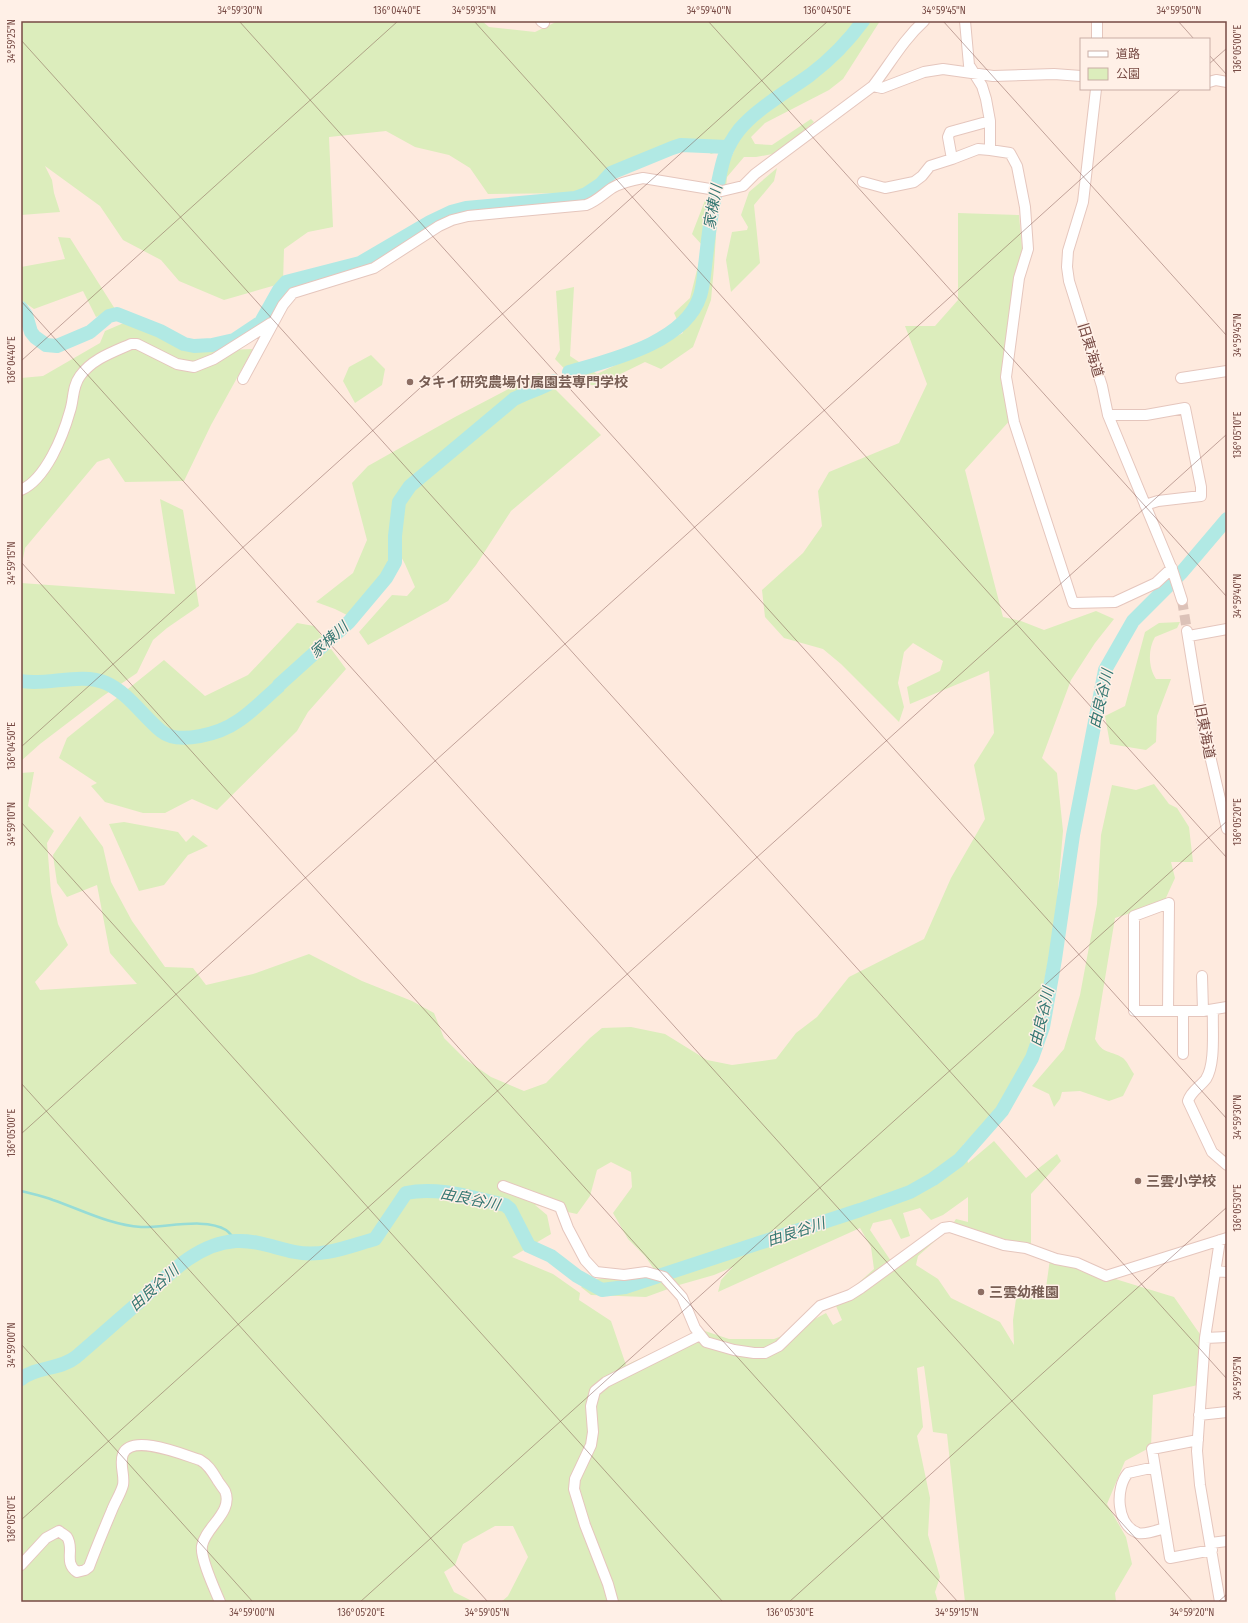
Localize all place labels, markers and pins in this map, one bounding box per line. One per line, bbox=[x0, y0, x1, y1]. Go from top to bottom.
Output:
place label: タキイ研究農場付属園芸専門学校 bbox=[418, 374, 628, 391]
marker: タキイ研究農場付属園芸専門学校 bbox=[405, 377, 415, 387]
place label: 三雲小学校 bbox=[1146, 1173, 1216, 1190]
marker: 三雲小学校 bbox=[1133, 1176, 1143, 1186]
place label: 三雲幼稚園 bbox=[989, 1284, 1059, 1301]
marker: 三雲幼稚園 bbox=[976, 1287, 986, 1297]

